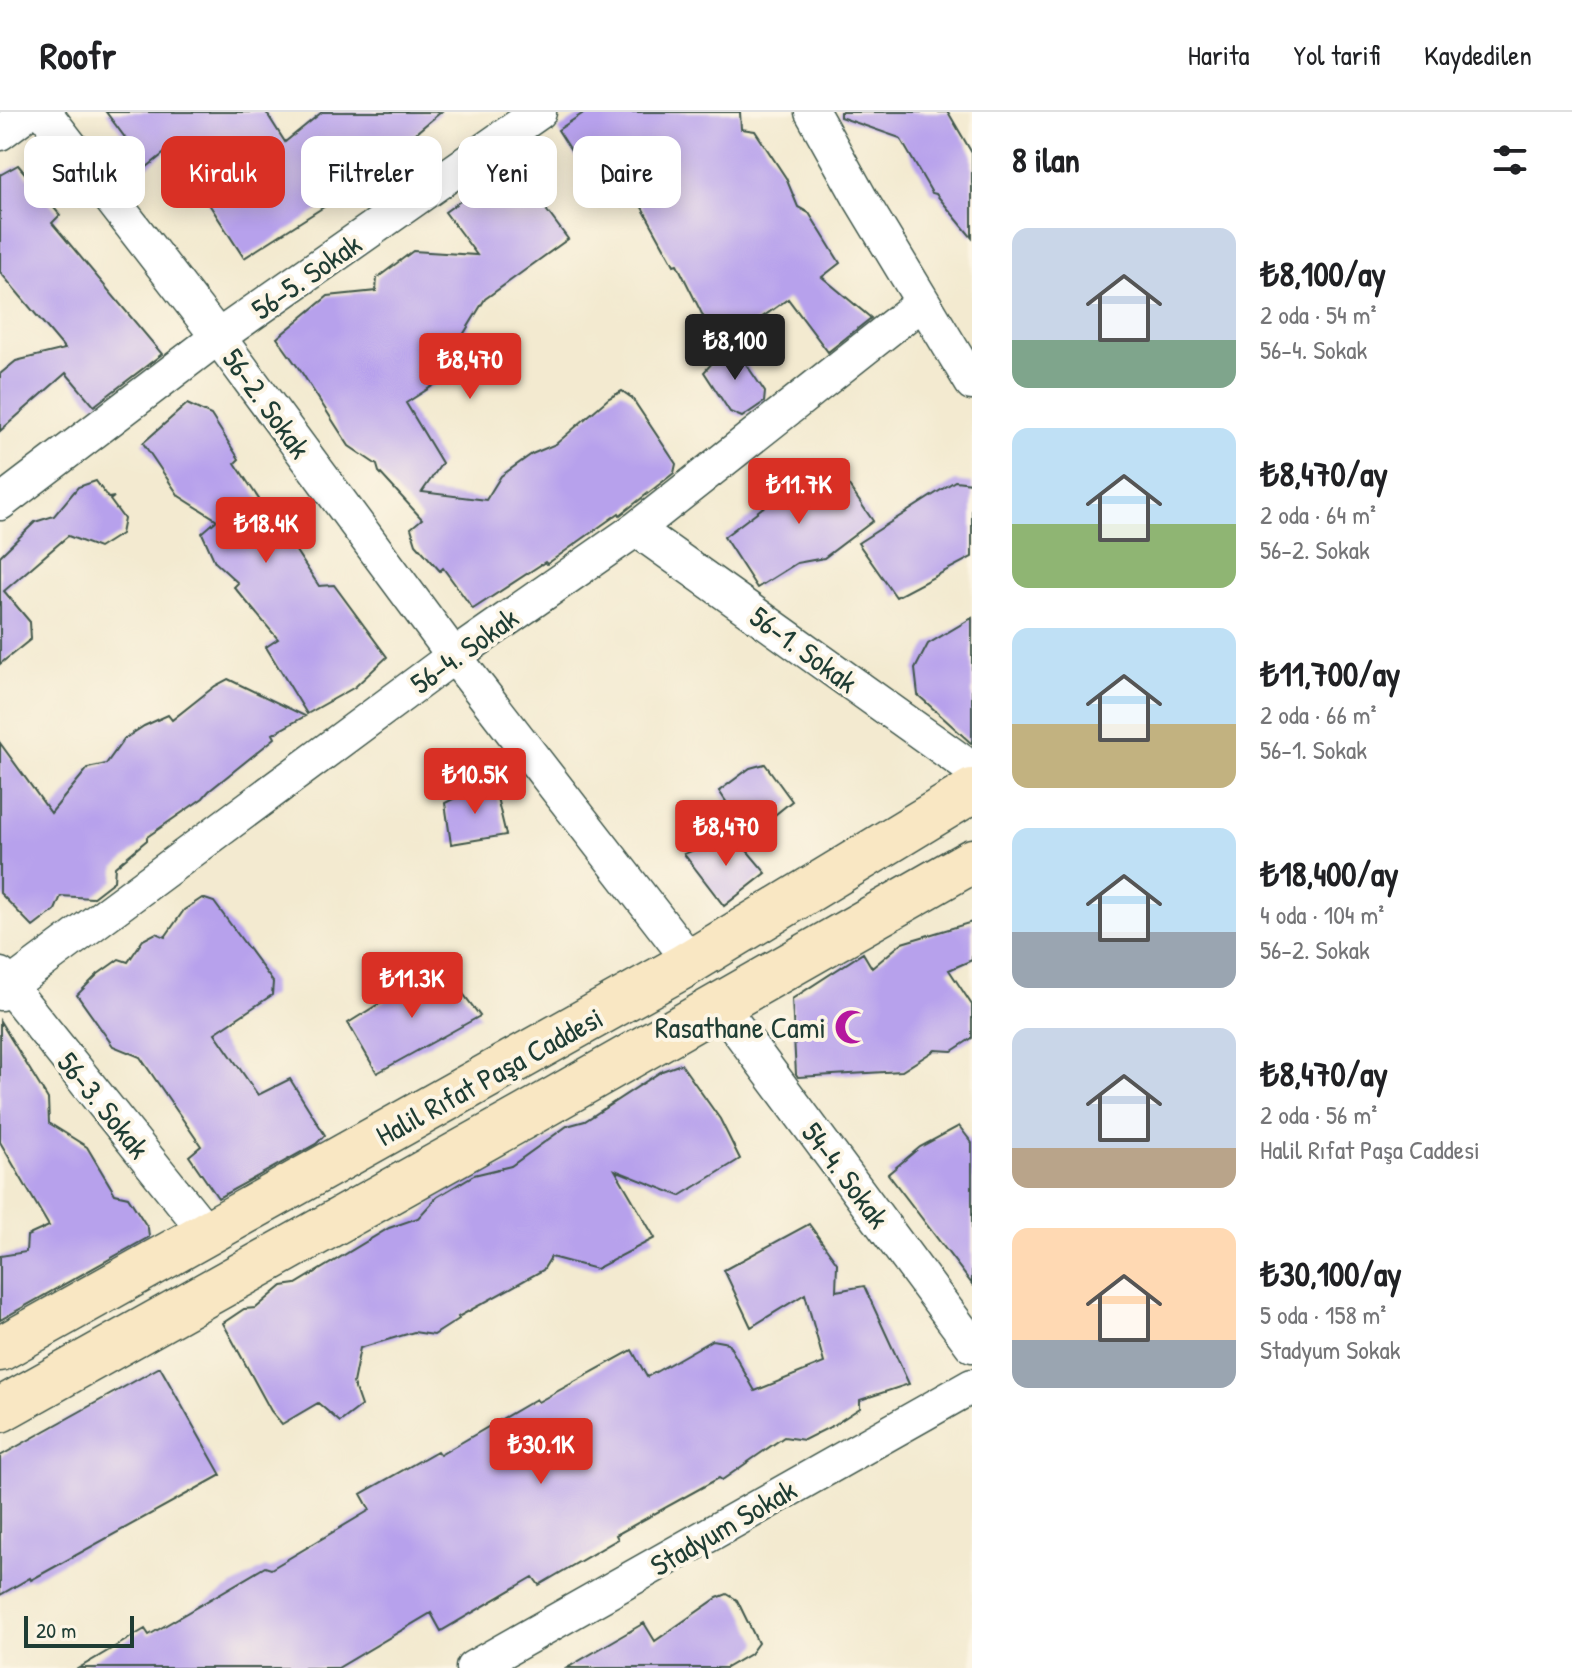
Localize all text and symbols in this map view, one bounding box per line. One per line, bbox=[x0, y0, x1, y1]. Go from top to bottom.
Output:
text: Roofr bbox=[40, 29, 116, 81]
text: Harita bbox=[1188, 36, 1250, 74]
text: Yol tarifi bbox=[1294, 36, 1380, 74]
text: Kaydedilen bbox=[1424, 36, 1532, 74]
chip: Satılık bbox=[24, 136, 145, 208]
chip: Kiralık bbox=[161, 136, 285, 208]
chip: Filtreler bbox=[301, 136, 442, 208]
chip: Yeni bbox=[458, 136, 557, 208]
chip: Daire bbox=[573, 136, 681, 208]
text: 8 ilan bbox=[1012, 137, 1080, 183]
icon: filters bbox=[1488, 138, 1532, 182]
street label: 56-5. Sokak bbox=[243, 224, 369, 328]
text: ₺8,100/ay bbox=[1260, 251, 1386, 297]
icon: home bbox=[1076, 260, 1172, 356]
text: 2 oda · 54 m² bbox=[1260, 297, 1377, 332]
pin: ₺8,100 bbox=[670, 314, 800, 382]
text: ₺8,100 bbox=[703, 322, 767, 357]
text: 56-4. Sokak bbox=[1260, 332, 1367, 367]
pin: ₺8,470 bbox=[405, 333, 535, 401]
street label: 56-2. Sokak bbox=[214, 340, 320, 466]
text: ₺8,470 bbox=[437, 341, 503, 376]
text: ₺8,470/ay bbox=[1260, 451, 1388, 497]
pin: ₺11.7K bbox=[734, 458, 864, 526]
icon: home bbox=[1076, 460, 1172, 556]
text: ₺11.7K bbox=[766, 466, 832, 501]
pin: ₺18.4K bbox=[201, 497, 331, 565]
text: 2 oda · 64 m² bbox=[1260, 497, 1376, 532]
text: ₺18.4K bbox=[234, 505, 298, 540]
text: 56-2. Sokak bbox=[1260, 532, 1370, 567]
street label: 56-4. Sokak bbox=[402, 597, 526, 703]
street label: 56-1. Sokak bbox=[742, 597, 866, 701]
text: ₺11,700/ay bbox=[1260, 651, 1400, 697]
icon: home bbox=[1076, 660, 1172, 756]
text: 2 oda · 66 m² bbox=[1260, 697, 1377, 732]
text: 56-1. Sokak bbox=[1260, 732, 1367, 767]
pin: ₺10.5K bbox=[410, 748, 540, 816]
text: ₺10.5K bbox=[442, 756, 508, 791]
pin: ₺8,470 bbox=[661, 800, 791, 868]
text: ₺8,470 bbox=[693, 808, 759, 843]
text: ₺18,400/ay bbox=[1260, 851, 1399, 897]
icon: home bbox=[1076, 860, 1172, 956]
text: 4 oda · 104 m² bbox=[1260, 897, 1384, 932]
text: 56-2. Sokak bbox=[1260, 932, 1370, 967]
pin: ₺11.3K bbox=[347, 952, 477, 1020]
text: ₺11.3K bbox=[380, 960, 444, 995]
street label: Halil Rıfat Paşa Caddesi bbox=[368, 997, 610, 1155]
place label: Rasathane Cami bbox=[655, 1007, 826, 1047]
mosque icon: Rasathane Cami bbox=[833, 1008, 871, 1046]
street label: 56-3. Sokak bbox=[49, 1043, 159, 1167]
text: ₺8,470/ay bbox=[1260, 1051, 1388, 1097]
icon: home bbox=[1076, 1060, 1172, 1156]
text: 2 oda · 56 m² bbox=[1260, 1097, 1377, 1132]
street label: 54-4. Sokak bbox=[793, 1114, 899, 1236]
text: Halil Rıfat Paşa Caddesi bbox=[1260, 1132, 1480, 1167]
text: ₺30,100/ay bbox=[1260, 1251, 1402, 1297]
icon: home bbox=[1076, 1260, 1172, 1356]
text: 5 oda · 158 m² bbox=[1260, 1297, 1386, 1332]
text: Stadyum Sokak bbox=[1260, 1332, 1400, 1367]
pin: ₺30.1K bbox=[476, 1418, 606, 1486]
text: ₺30.1K bbox=[508, 1426, 574, 1461]
street label: Stadyum Sokak bbox=[643, 1469, 803, 1585]
scale bar bbox=[24, 1612, 134, 1648]
text: 20 m bbox=[36, 1615, 76, 1645]

